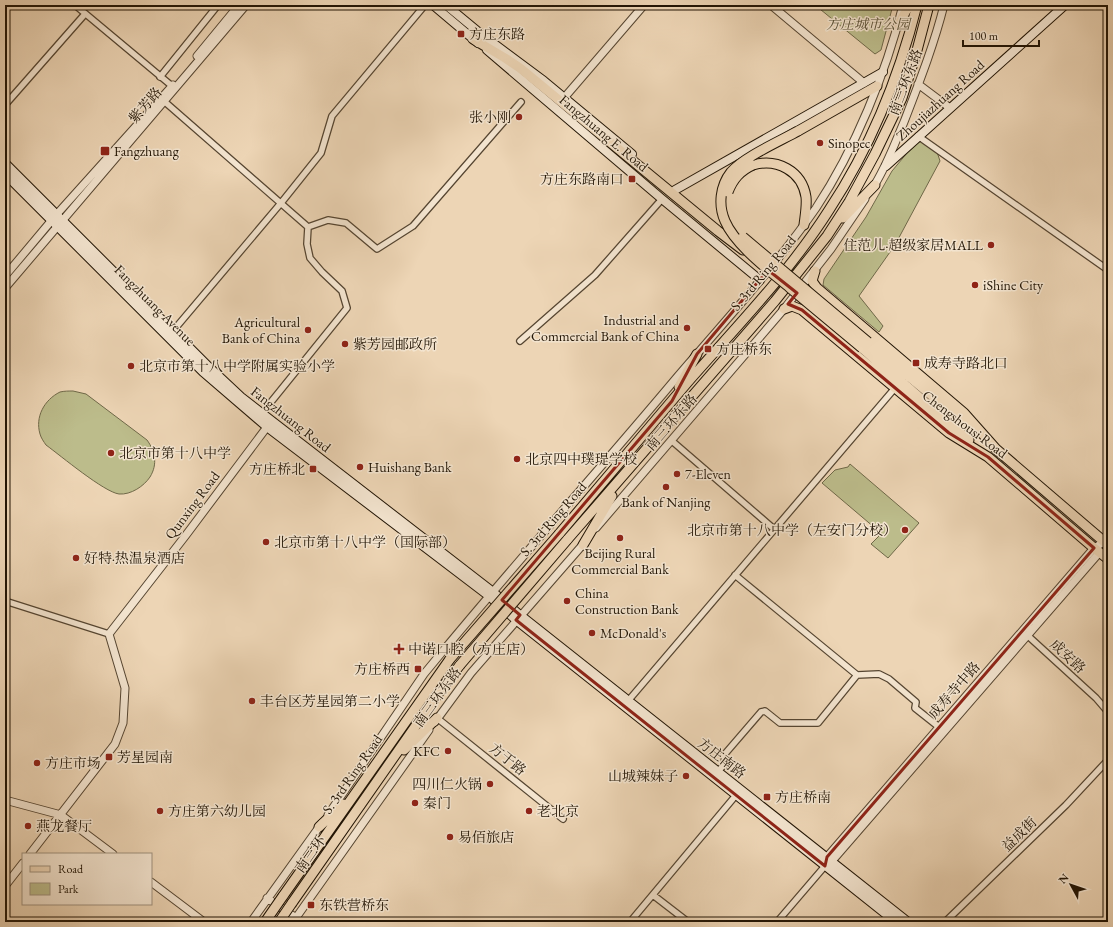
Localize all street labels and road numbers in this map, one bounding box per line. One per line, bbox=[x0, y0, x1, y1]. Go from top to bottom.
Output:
street label: 南三环东路 bbox=[884, 46, 926, 118]
street label: Zhoujiazhuang Road bbox=[892, 55, 989, 144]
street label: 紫芳路 bbox=[124, 83, 166, 127]
street label: Fangzhuang E. Road bbox=[556, 91, 653, 176]
street label: S. 3rd Ring Road bbox=[726, 231, 800, 314]
street label: Fangzhuang Avenue bbox=[111, 261, 200, 350]
street label: Fangzhuang Road bbox=[247, 382, 335, 456]
street label: Chengshousi Road bbox=[919, 386, 1012, 462]
street label: 南三环东路 bbox=[641, 390, 701, 454]
street label: Qunxing Road bbox=[161, 467, 224, 543]
street label: S. 3rd Ring Road bbox=[516, 477, 591, 560]
street label: 成安路 bbox=[1047, 635, 1089, 677]
street label: 成寿寺中路 bbox=[924, 658, 984, 722]
street label: 南三环东路 bbox=[409, 663, 465, 731]
street label: S. 3rd Ring Road bbox=[318, 730, 387, 817]
street label: 方庄南路 bbox=[694, 734, 750, 782]
street label: 方于路 bbox=[486, 739, 530, 779]
street label: 益成街 bbox=[998, 813, 1040, 855]
street label: 南三环 bbox=[291, 832, 329, 876]

